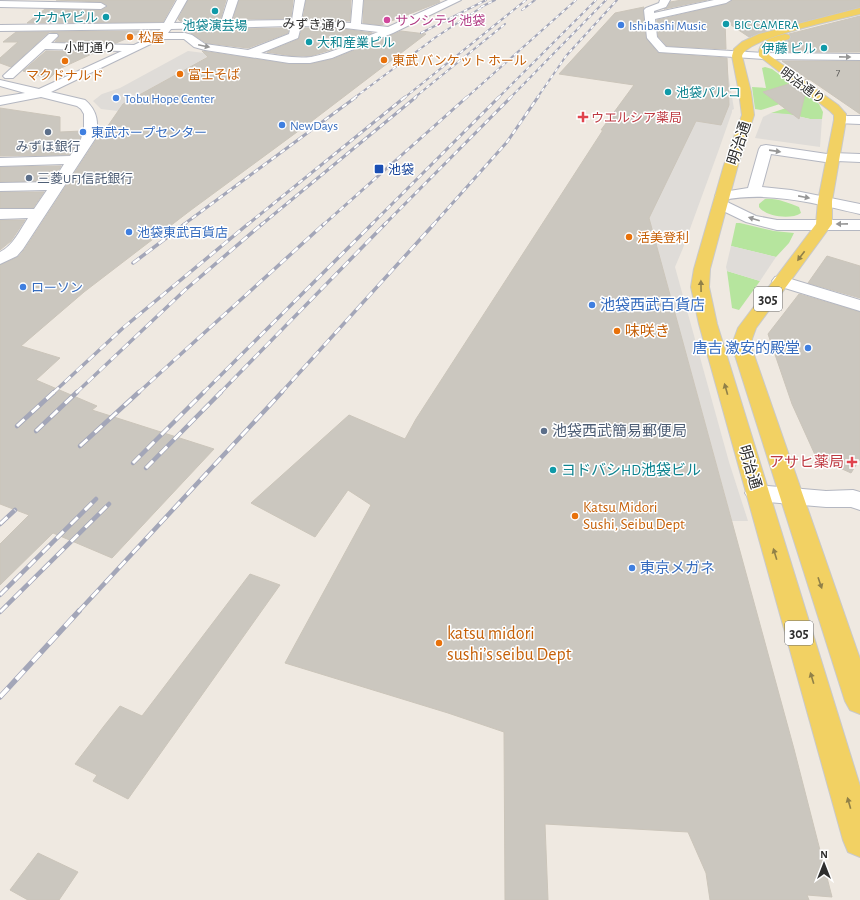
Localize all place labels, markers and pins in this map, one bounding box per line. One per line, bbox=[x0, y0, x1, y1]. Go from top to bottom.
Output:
marker: 池袋演芸場 bbox=[210, 6, 220, 16]
place label: ナカヤビル bbox=[33, 11, 98, 25]
marker: ナカヤビル bbox=[101, 12, 111, 22]
place label: サンシティ池袋 bbox=[395, 13, 485, 28]
marker: サンシティ池袋 bbox=[382, 15, 392, 25]
place label: 池袋演芸場 bbox=[182, 18, 248, 33]
marker: BIC CAMERA bbox=[721, 19, 731, 29]
place label: BIC CAMERA bbox=[734, 19, 799, 32]
marker: Ishibashi Music bbox=[616, 20, 626, 30]
place label: Ishibashi Music bbox=[629, 20, 706, 33]
place label: 松屋 bbox=[138, 31, 164, 45]
marker: 松屋 bbox=[125, 32, 135, 42]
place label: 大和産業ビル bbox=[317, 36, 395, 50]
marker: 大和産業ビル bbox=[304, 37, 314, 47]
place label: 伊藤 ビル bbox=[762, 42, 816, 56]
marker: 伊藤 ビル bbox=[819, 43, 829, 53]
place label: 東武 バンケット ホール bbox=[392, 54, 527, 68]
marker: 東武 バンケット ホール bbox=[379, 55, 389, 65]
marker: マクドナルド bbox=[60, 56, 70, 66]
place label: 富士そば bbox=[188, 68, 240, 82]
place label: マクドナルド bbox=[26, 69, 104, 83]
marker: 富士そば bbox=[175, 69, 185, 79]
place label: 池袋パルコ bbox=[676, 85, 741, 100]
marker: 池袋パルコ bbox=[663, 87, 673, 97]
marker: Tobu Hope Center bbox=[111, 93, 121, 103]
place label: Tobu Hope Center bbox=[124, 93, 215, 106]
place label: ウエルシア薬局 bbox=[591, 111, 682, 125]
marker: ウエルシア薬局 bbox=[578, 112, 588, 122]
marker: NewDays bbox=[277, 120, 287, 130]
place label: NewDays bbox=[290, 120, 338, 133]
place label: 東武ホープセンター bbox=[91, 126, 207, 140]
marker: みずほ銀行 bbox=[43, 127, 53, 137]
marker: 東武ホープセンター bbox=[78, 127, 88, 137]
place label: みずほ銀行 bbox=[15, 140, 81, 154]
place label: 池袋 bbox=[388, 162, 414, 177]
marker: 池袋 bbox=[373, 163, 385, 175]
place label: 三菱UFJ信託銀行 bbox=[37, 172, 133, 186]
marker: 三菱UFJ信託銀行 bbox=[24, 173, 34, 183]
place label: 池袋東武百貨店 bbox=[137, 225, 228, 240]
marker: 池袋東武百貨店 bbox=[124, 227, 134, 237]
place label: 活美登利 bbox=[637, 231, 689, 245]
marker: 活美登利 bbox=[624, 232, 634, 242]
marker: ローソン bbox=[18, 282, 28, 292]
place label: ローソン bbox=[31, 282, 83, 295]
place label: 池袋西武百貨店 bbox=[600, 296, 705, 313]
marker: 池袋西武百貨店 bbox=[587, 300, 597, 310]
place label: 味咲き bbox=[625, 323, 670, 339]
marker: 味咲き bbox=[612, 326, 622, 336]
place label: 唐吉 激安的殿堂 bbox=[693, 340, 800, 356]
marker: 唐吉 激安的殿堂 bbox=[803, 343, 813, 353]
place label: 池袋西武簡易郵便局 bbox=[552, 422, 687, 439]
marker: 池袋西武簡易郵便局 bbox=[539, 426, 549, 436]
place label: アサヒ薬局 bbox=[769, 454, 844, 470]
marker: アサヒ薬局 bbox=[847, 457, 857, 467]
place label: ヨドバシHD池袋ビル bbox=[561, 461, 701, 478]
marker: ヨドバシHD池袋ビル bbox=[548, 465, 558, 475]
place label: Katsu Midori Sushi, Seibu Dept bbox=[583, 500, 685, 532]
marker: Katsu Midori Sushi, Seibu Dept bbox=[570, 511, 580, 521]
place label: 東京メガネ bbox=[640, 560, 715, 576]
marker: 東京メガネ bbox=[627, 563, 637, 573]
place label: katsu midori sushi’s seibu Dept bbox=[447, 625, 572, 664]
marker: katsu midori sushi’s seibu Dept bbox=[434, 638, 444, 648]

